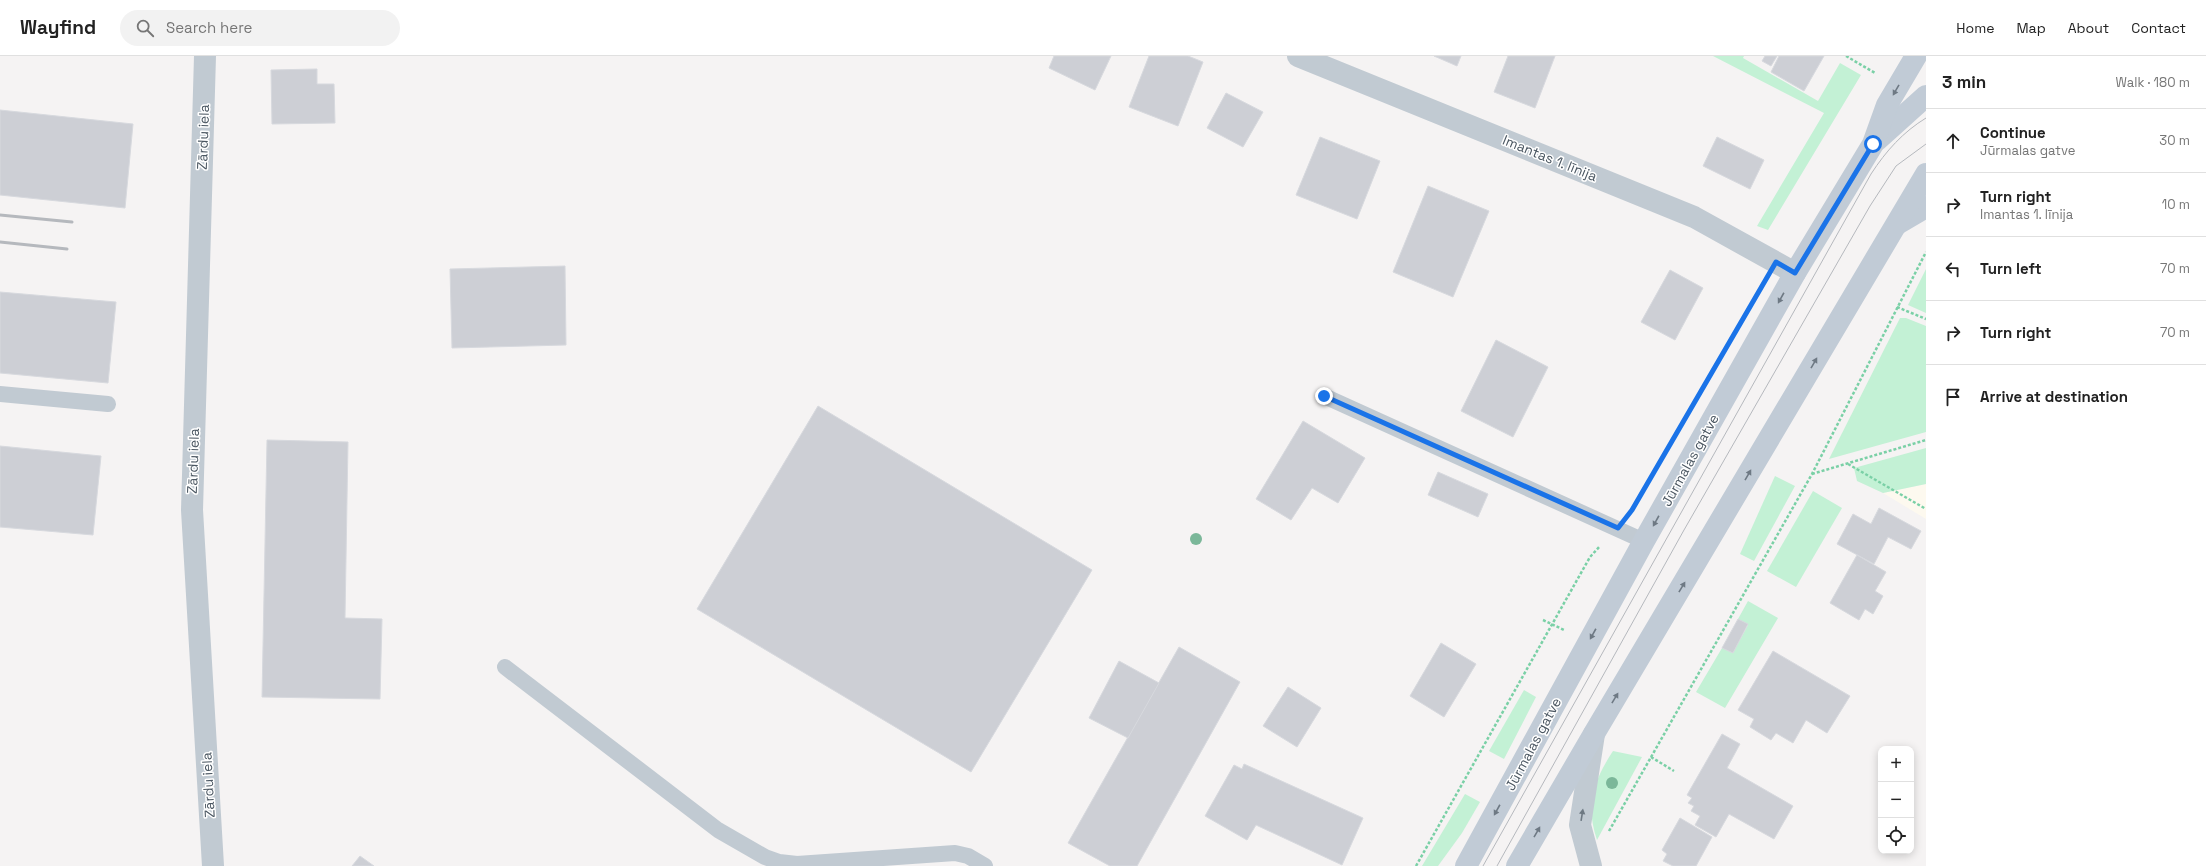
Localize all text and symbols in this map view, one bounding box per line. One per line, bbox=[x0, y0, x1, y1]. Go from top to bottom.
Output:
search box bbox=[120, 10, 400, 46]
text: Wayfind bbox=[20, 15, 96, 40]
icon: search bbox=[134, 17, 156, 39]
text: Search here bbox=[166, 18, 252, 37]
text: Home bbox=[1956, 19, 1994, 37]
text: Map bbox=[2016, 19, 2046, 37]
text: About bbox=[2068, 19, 2109, 37]
text: Contact bbox=[2131, 19, 2186, 37]
text: 3 min bbox=[1942, 71, 1986, 93]
text: Walk · 180 m bbox=[2116, 74, 2190, 91]
one-way arrow bbox=[1893, 84, 1900, 96]
street label: Zārdu iela bbox=[193, 104, 213, 170]
text: Continue bbox=[1980, 123, 2046, 142]
icon: ahead bbox=[1942, 130, 1964, 152]
street label: Imantas 1. līnija bbox=[1500, 131, 1600, 185]
text: 30 m bbox=[2159, 132, 2190, 149]
route start bbox=[1864, 135, 1882, 153]
text: Jūrmalas gatve bbox=[1980, 142, 2076, 159]
text: Turn right bbox=[1980, 187, 2051, 206]
icon: right bbox=[1942, 194, 1964, 216]
text: 10 m bbox=[2162, 196, 2190, 213]
text: Imantas 1. līnija bbox=[1980, 206, 2073, 223]
icon: left bbox=[1942, 258, 1964, 280]
text: Turn left bbox=[1980, 259, 2042, 278]
text: 70 m bbox=[2160, 260, 2190, 277]
one-way arrow bbox=[1778, 292, 1785, 304]
icon: right bbox=[1942, 322, 1964, 344]
text: Turn right bbox=[1980, 323, 2051, 342]
text: 70 m bbox=[2160, 324, 2190, 341]
one-way arrow bbox=[1810, 358, 1818, 368]
icon: arrive bbox=[1942, 386, 1964, 408]
route end bbox=[1315, 387, 1333, 405]
text: Arrive at destination bbox=[1980, 387, 2128, 406]
street label: Jūrmalas gatve bbox=[1657, 411, 1723, 509]
street label: Zārdu iela bbox=[183, 428, 203, 494]
one-way arrow bbox=[1745, 469, 1752, 481]
one-way arrow bbox=[1652, 515, 1659, 526]
one-way arrow bbox=[1679, 581, 1686, 593]
one-way arrow bbox=[1589, 628, 1596, 640]
one-way arrow bbox=[1611, 692, 1618, 704]
street label: Jūrmalas gatve bbox=[1501, 694, 1565, 794]
map controls bbox=[1878, 746, 1914, 854]
button: + bbox=[1878, 746, 1914, 782]
street label: Zārdu iela bbox=[197, 752, 219, 818]
button: − bbox=[1878, 782, 1914, 818]
one-way arrow bbox=[1494, 804, 1500, 816]
one-way arrow bbox=[1579, 809, 1585, 821]
button: locate bbox=[1878, 818, 1914, 854]
one-way arrow bbox=[1534, 826, 1541, 838]

